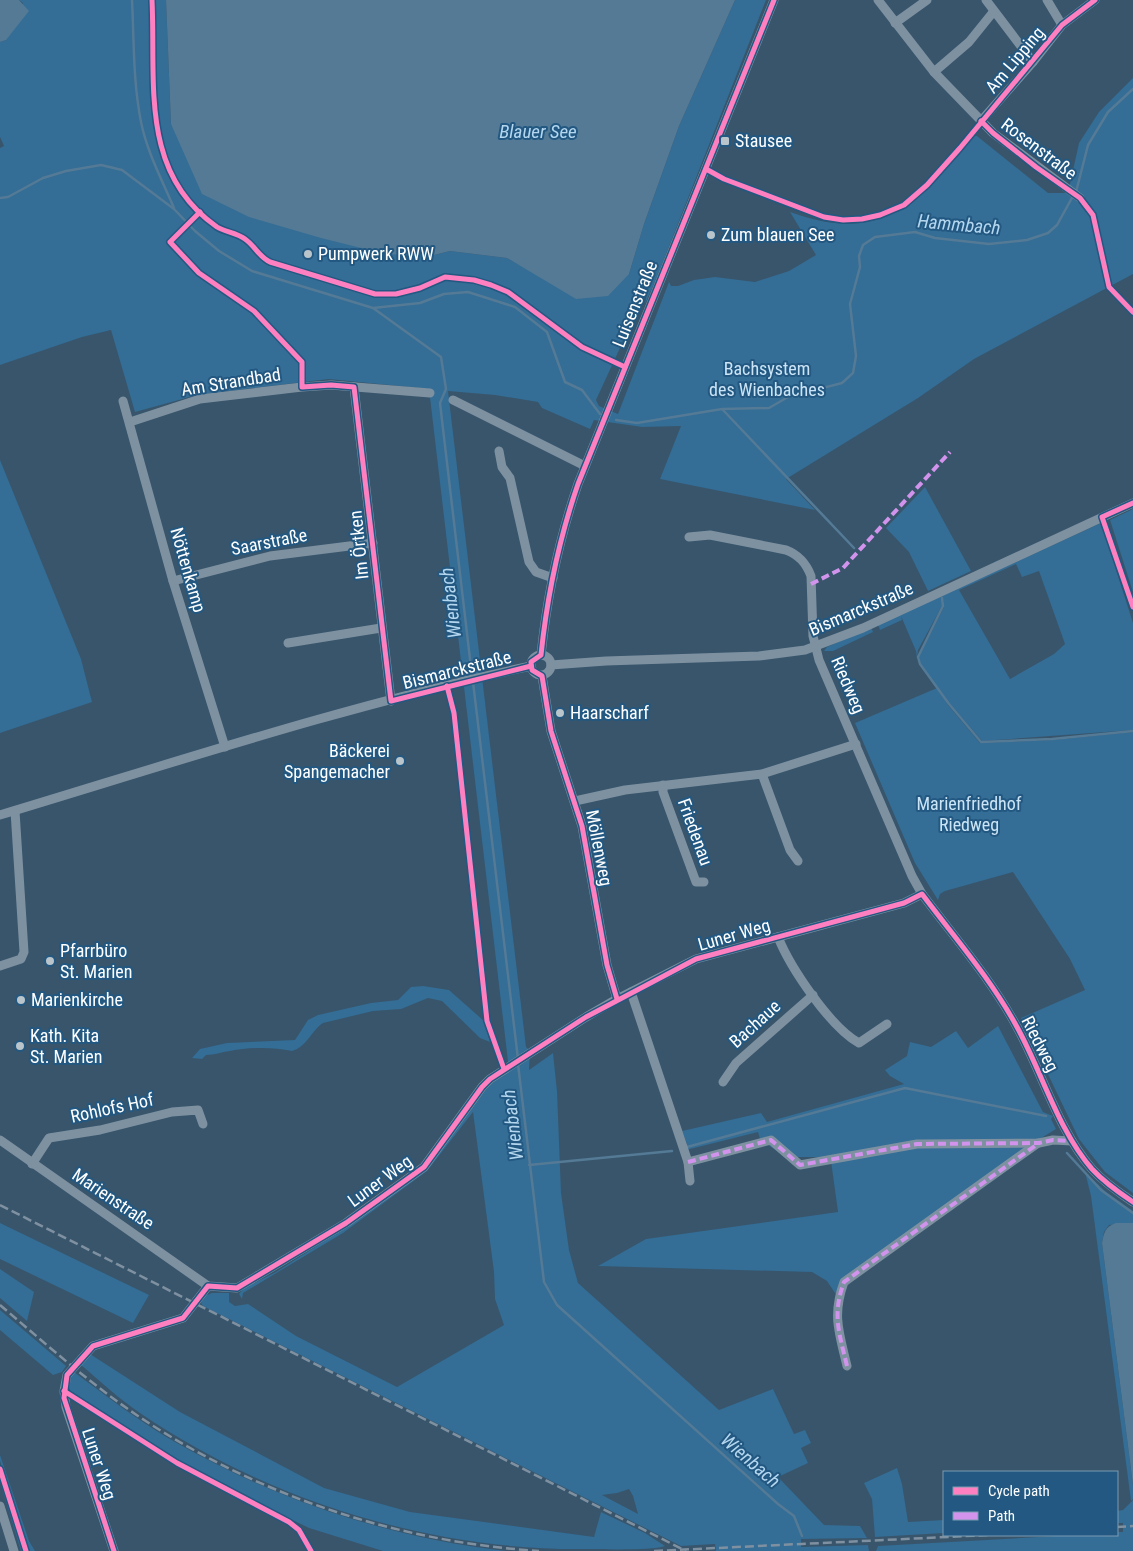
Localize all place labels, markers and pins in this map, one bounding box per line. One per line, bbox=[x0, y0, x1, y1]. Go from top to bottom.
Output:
place label: Stausee bbox=[735, 130, 792, 151]
marker: Stausee bbox=[719, 135, 731, 147]
place label: Zum blauen See bbox=[721, 224, 834, 245]
marker: Zum blauen See bbox=[705, 229, 717, 241]
place label: Pumpwerk RWW bbox=[318, 243, 434, 264]
marker: Pumpwerk RWW bbox=[302, 248, 314, 260]
place label: Haarscharf bbox=[570, 702, 649, 723]
marker: Haarscharf bbox=[554, 707, 566, 719]
place label: Bäckerei Spangemacher bbox=[284, 740, 391, 782]
marker: Bäckerei Spangemacher bbox=[394, 755, 406, 767]
place label: Pfarrbüro St. Marien bbox=[60, 940, 133, 982]
marker: Pfarrbüro St. Marien bbox=[44, 955, 56, 967]
place label: Marienkirche bbox=[31, 989, 123, 1010]
marker: Marienkirche bbox=[15, 994, 27, 1006]
place label: Kath. Kita St. Marien bbox=[30, 1025, 103, 1067]
marker: Kath. Kita St. Marien bbox=[14, 1040, 26, 1052]

